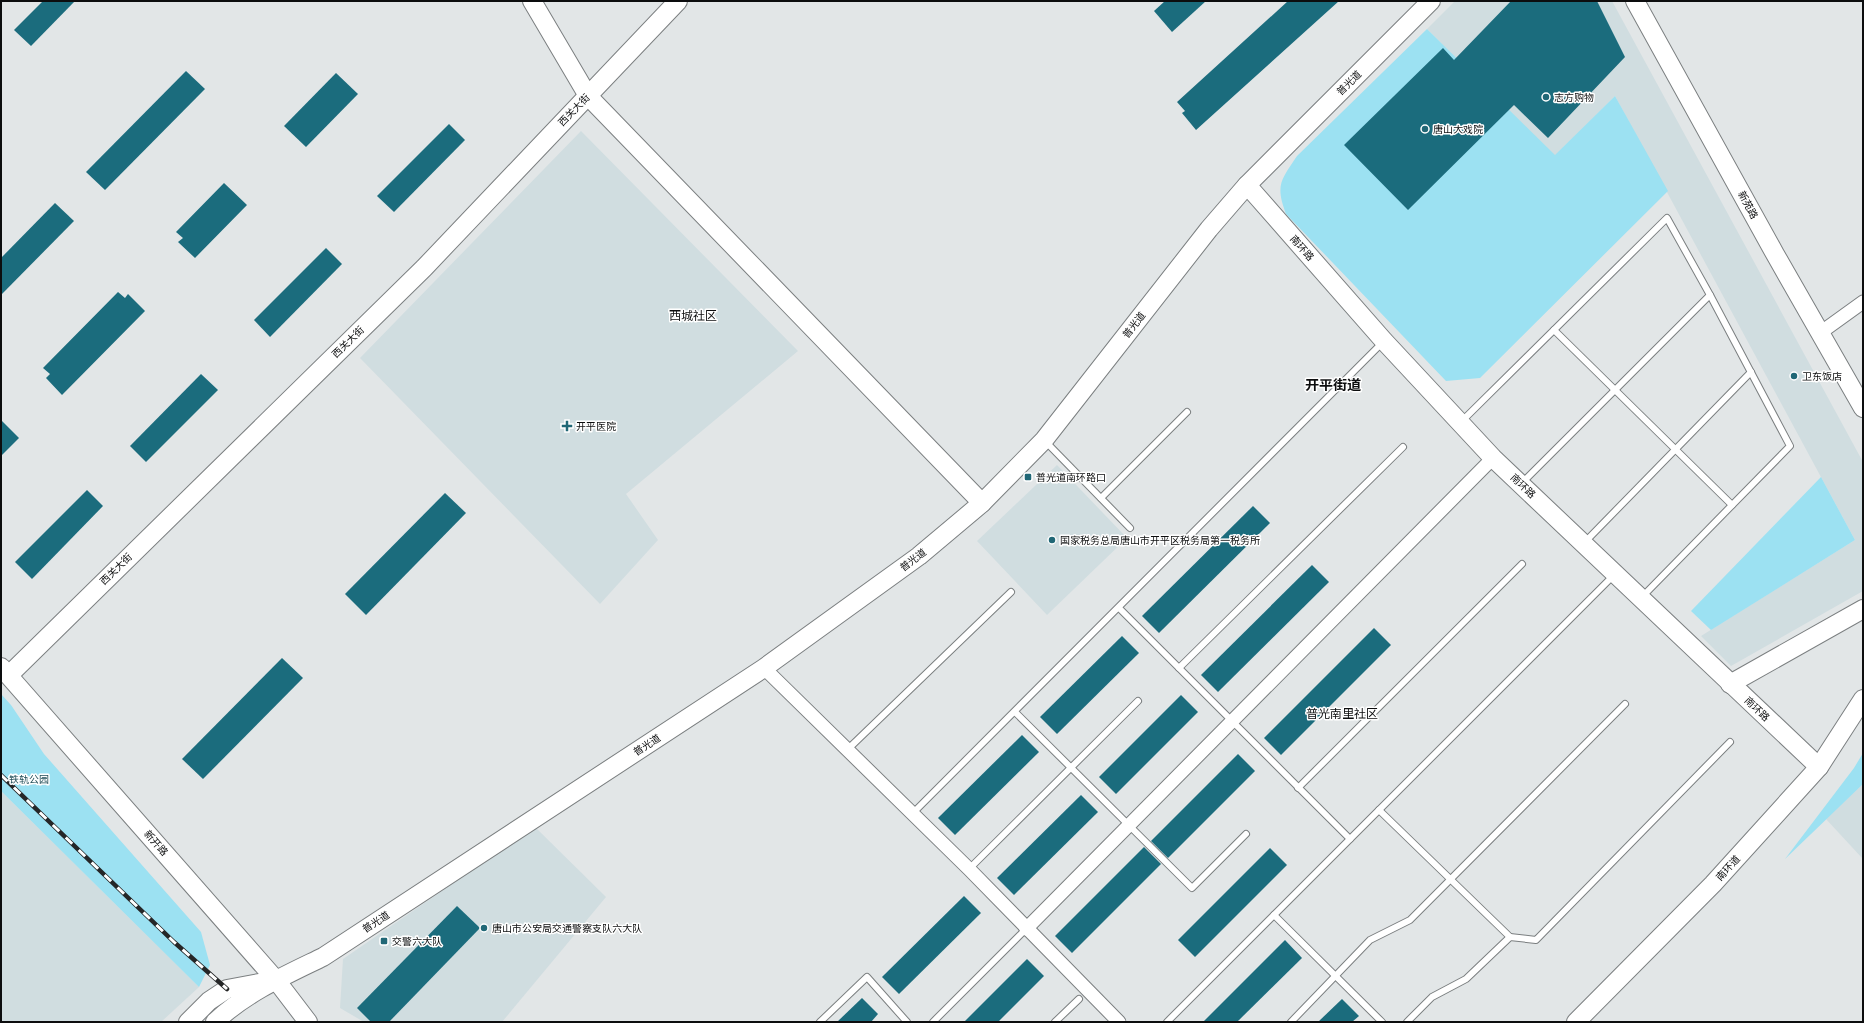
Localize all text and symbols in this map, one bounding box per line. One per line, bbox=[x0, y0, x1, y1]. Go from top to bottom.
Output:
street label: 普光道 bbox=[1334, 68, 1364, 98]
street label: 西关大街 bbox=[555, 91, 593, 129]
place label: 志方购物 bbox=[1554, 91, 1594, 104]
marker: 志方购物 bbox=[1541, 92, 1551, 102]
place label: 唐山大戏院 bbox=[1433, 123, 1483, 136]
marker: 唐山大戏院 bbox=[1420, 124, 1430, 134]
street label: 新苑路 bbox=[1735, 189, 1761, 221]
street label: 南环路 bbox=[1287, 232, 1317, 264]
district label: 西城社区 bbox=[669, 308, 717, 323]
street label: 普光道 bbox=[1120, 309, 1148, 341]
street label: 西关大街 bbox=[329, 323, 367, 361]
place label: 卫东饭店 bbox=[1802, 370, 1842, 383]
marker: 卫东饭店 bbox=[1789, 371, 1799, 381]
district label: 开平街道 bbox=[1305, 376, 1361, 394]
marker: 开平医院 bbox=[561, 420, 573, 432]
place label: 开平医院 bbox=[576, 420, 616, 433]
place label: 普光道南环路口 bbox=[1036, 471, 1106, 484]
street label: 南环路 bbox=[1508, 471, 1538, 501]
marker: 普光道南环路口 bbox=[1023, 472, 1033, 482]
place label: 国家税务总局唐山市开平区税务局第一税务所 bbox=[1060, 534, 1260, 547]
marker: 国家税务总局唐山市开平区税务局第一税务所 bbox=[1047, 535, 1057, 545]
street label: 普光道 bbox=[897, 546, 929, 574]
street label: 西关大街 bbox=[97, 550, 135, 588]
street label: 南环路 bbox=[1742, 694, 1772, 724]
district label: 普光南里社区 bbox=[1306, 706, 1378, 721]
street label: 普光道 bbox=[631, 731, 663, 759]
park label: 铁轨公园 bbox=[9, 773, 49, 786]
street label: 新开路 bbox=[141, 827, 171, 859]
street label: 南环道 bbox=[1713, 853, 1743, 883]
street label: 普光道 bbox=[360, 908, 392, 936]
place label: 唐山市公安局交通警察支队六大队 bbox=[492, 922, 642, 935]
marker: 唐山市公安局交通警察支队六大队 bbox=[479, 923, 489, 933]
place label: 交警六大队 bbox=[392, 935, 442, 948]
marker: 交警六大队 bbox=[379, 936, 389, 946]

